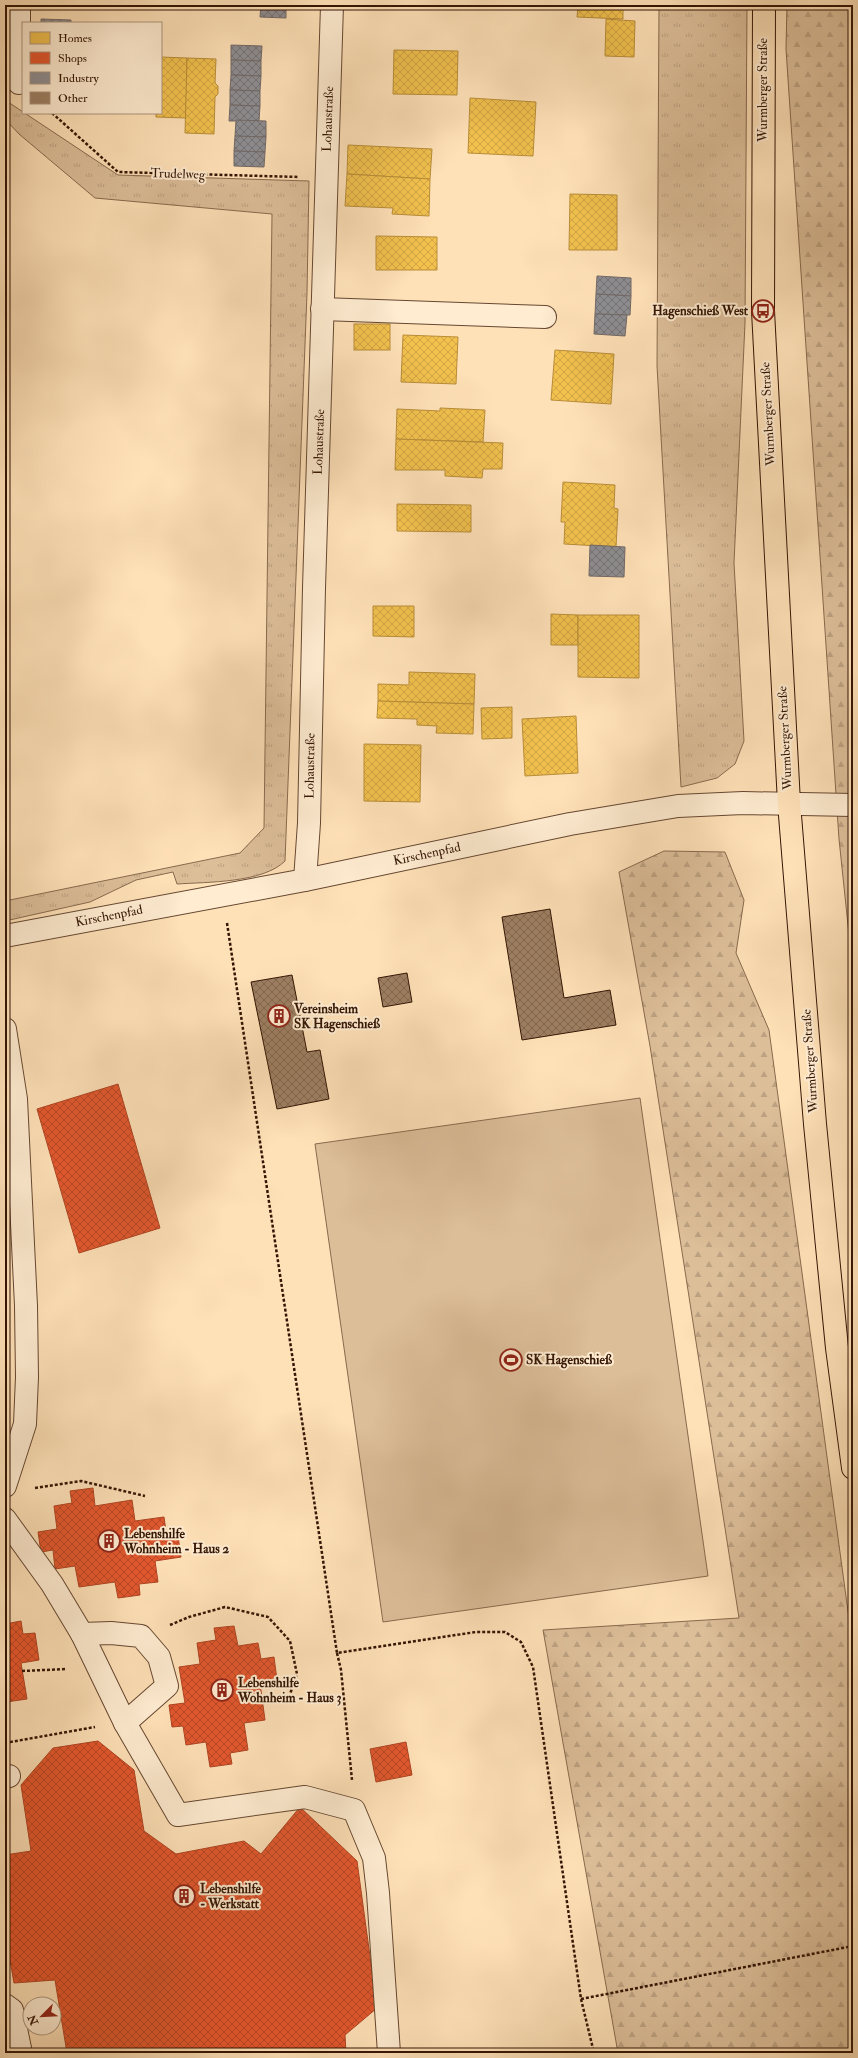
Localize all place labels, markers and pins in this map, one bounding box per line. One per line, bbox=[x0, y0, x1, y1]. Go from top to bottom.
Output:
bus stop icon: Hagenschieß West bbox=[750, 298, 776, 324]
place label: Hagenschieß West bbox=[652, 303, 749, 320]
place label: Vereinsheim SK Hagenschieß bbox=[293, 1001, 381, 1033]
building icon: Vereinsheim SK Hagenschieß bbox=[266, 1003, 292, 1029]
sports icon: SK Hagenschieß bbox=[498, 1347, 524, 1373]
place label: SK Hagenschieß bbox=[526, 1352, 613, 1369]
place label: Lebenshilfe Wohnheim - Haus 2 bbox=[123, 1526, 229, 1557]
building icon: Lebenshilfe Wohnheim - Haus 2 bbox=[96, 1528, 122, 1554]
place label: Lebenshilfe Wohnheim - Haus 3 bbox=[237, 1675, 341, 1706]
building icon: Lebenshilfe Wohnheim - Haus 3 bbox=[209, 1677, 235, 1703]
place label: Lebenshilfe - Werkstatt bbox=[200, 1881, 262, 1912]
building icon: Lebenshilfe - Werkstatt bbox=[171, 1883, 197, 1909]

